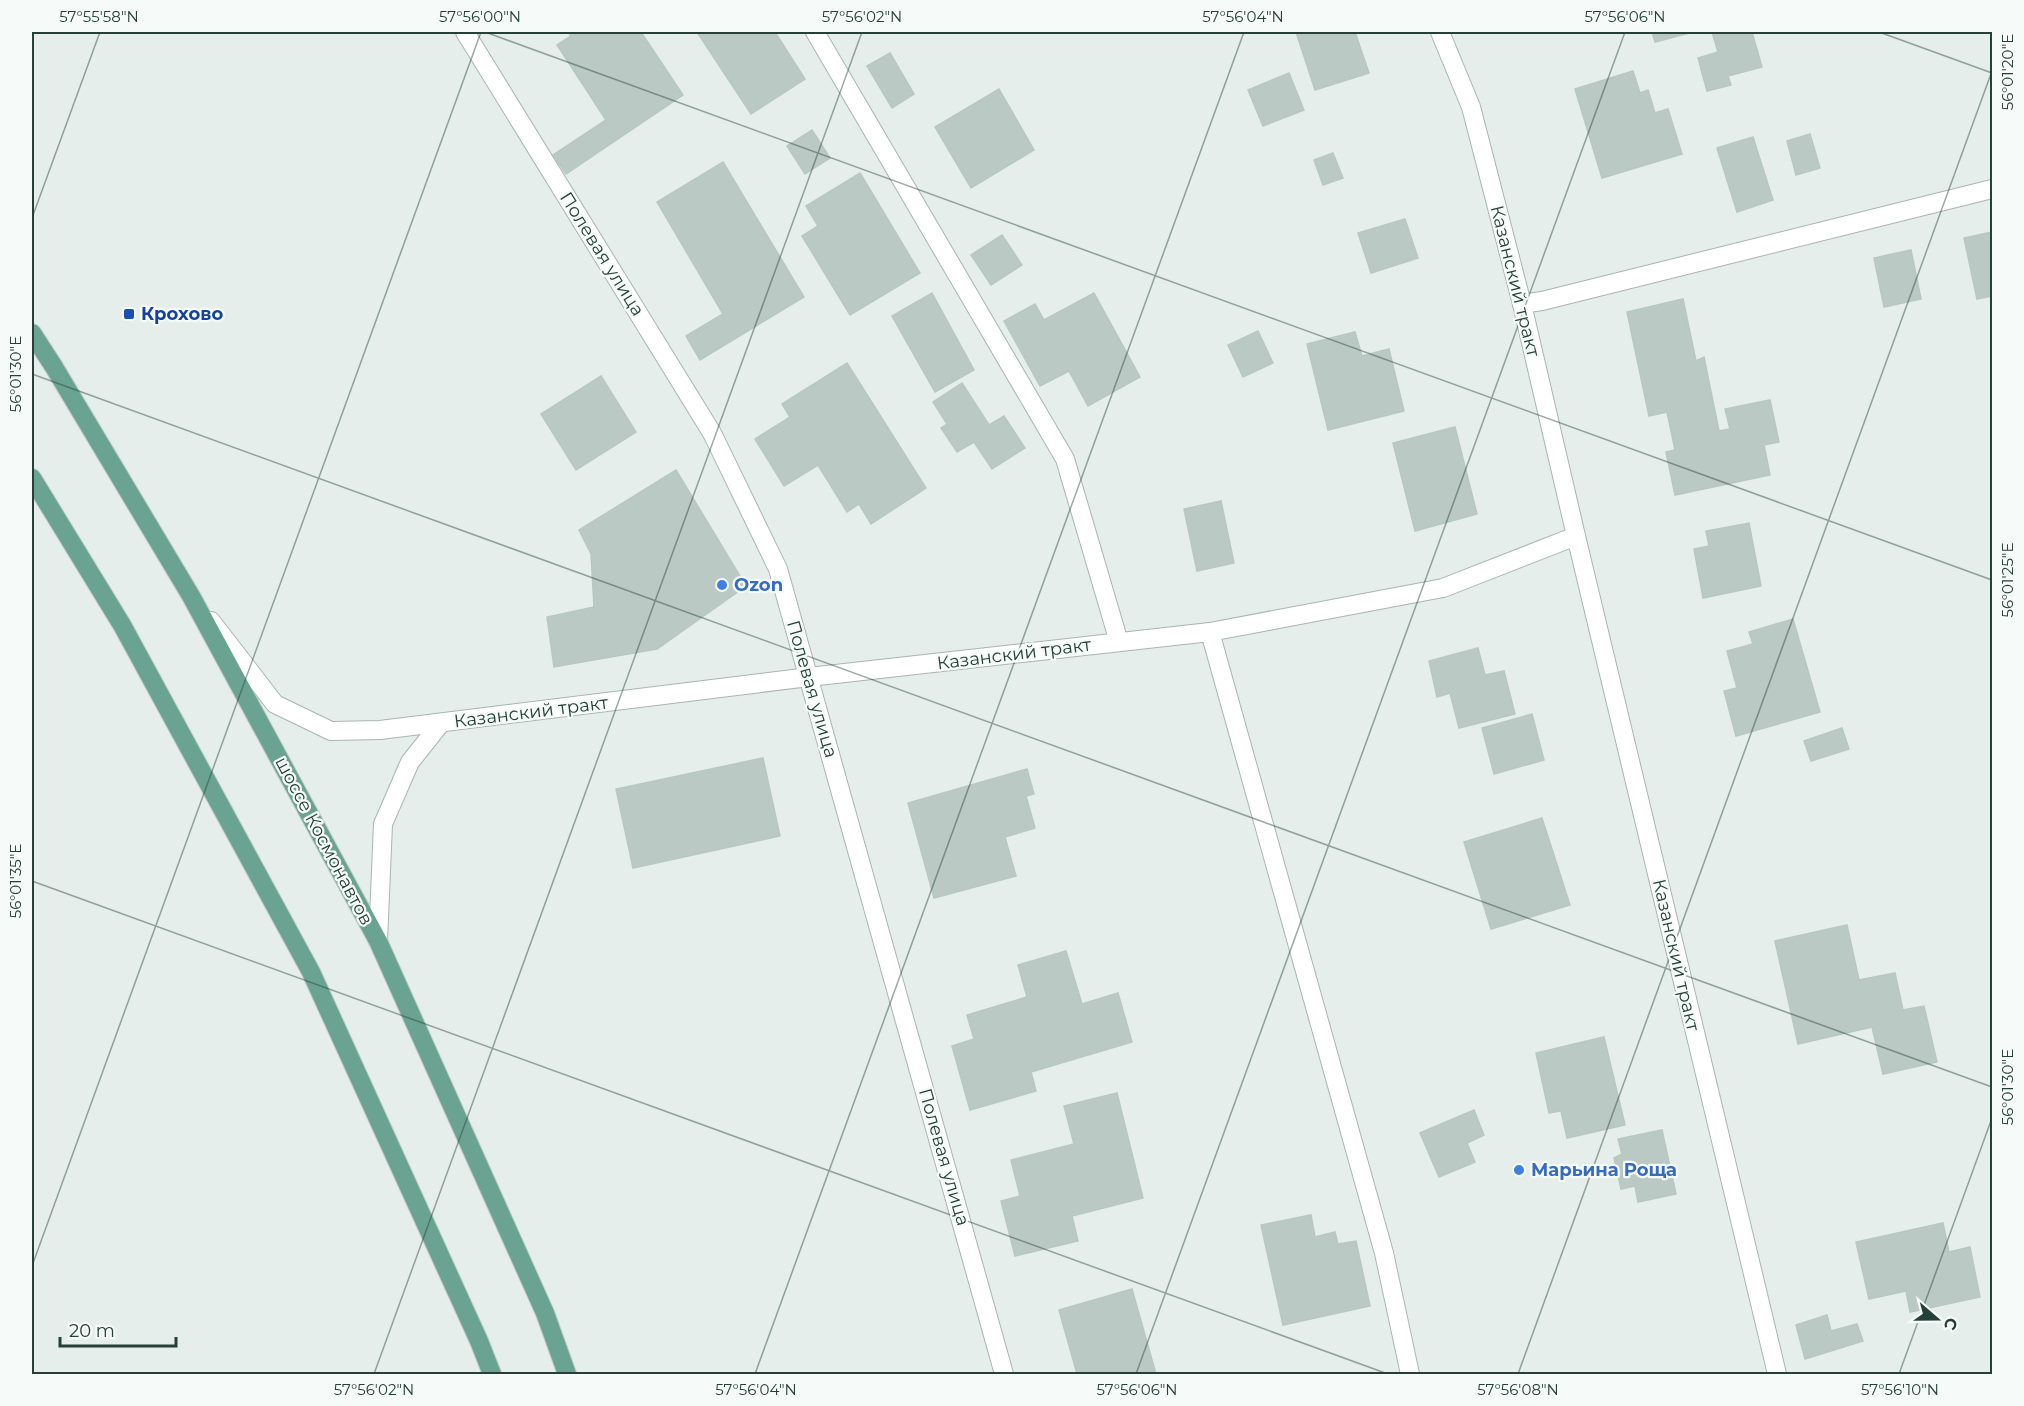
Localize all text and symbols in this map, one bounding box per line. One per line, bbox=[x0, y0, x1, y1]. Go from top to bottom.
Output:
text: 57°55'58"N bbox=[59, 7, 139, 26]
text: 57°56'00"N bbox=[439, 7, 521, 26]
text: 57°56'02"N bbox=[822, 7, 902, 26]
text: 57°56'04"N bbox=[1202, 7, 1284, 26]
text: 57°56'06"N bbox=[1585, 7, 1665, 26]
text: 56°01'20"E bbox=[1998, 34, 2017, 110]
street label: Полевая улица bbox=[555, 188, 649, 320]
street label: Казанский тракт bbox=[1486, 203, 1545, 359]
place label: Крохово bbox=[141, 303, 223, 325]
marker: Крохово bbox=[122, 307, 136, 321]
text: 56°01'30"E bbox=[6, 336, 25, 412]
text: 56°01'25"E bbox=[1998, 542, 2017, 618]
place label: Ozon bbox=[734, 574, 783, 596]
marker: Ozon bbox=[715, 578, 729, 592]
street label: Полевая улица bbox=[782, 618, 842, 760]
street label: Казанский тракт bbox=[936, 634, 1093, 674]
street label: Казанский тракт bbox=[453, 692, 610, 732]
street label: шоссе Космонавтов bbox=[270, 753, 378, 929]
text: 56°01'35"E bbox=[6, 844, 25, 918]
street label: Казанский тракт bbox=[1648, 877, 1704, 1034]
text: 56°01'30"E bbox=[1998, 1049, 2017, 1125]
street label: Полевая улица bbox=[914, 1086, 974, 1228]
place label: Марьина Роща bbox=[1531, 1159, 1677, 1181]
marker: Марьина Роща bbox=[1512, 1163, 1526, 1177]
north arrow bbox=[1907, 1289, 1967, 1349]
scale bar bbox=[60, 1310, 176, 1348]
text: С bbox=[1940, 1315, 1962, 1333]
text: 20 m bbox=[69, 1320, 115, 1342]
text: 57°56'02"N bbox=[334, 1380, 414, 1399]
text: 57°56'04"N bbox=[715, 1380, 797, 1399]
text: 57°56'06"N bbox=[1097, 1380, 1177, 1399]
text: 57°56'08"N bbox=[1477, 1380, 1559, 1399]
text: 57°56'10"N bbox=[1861, 1380, 1939, 1399]

